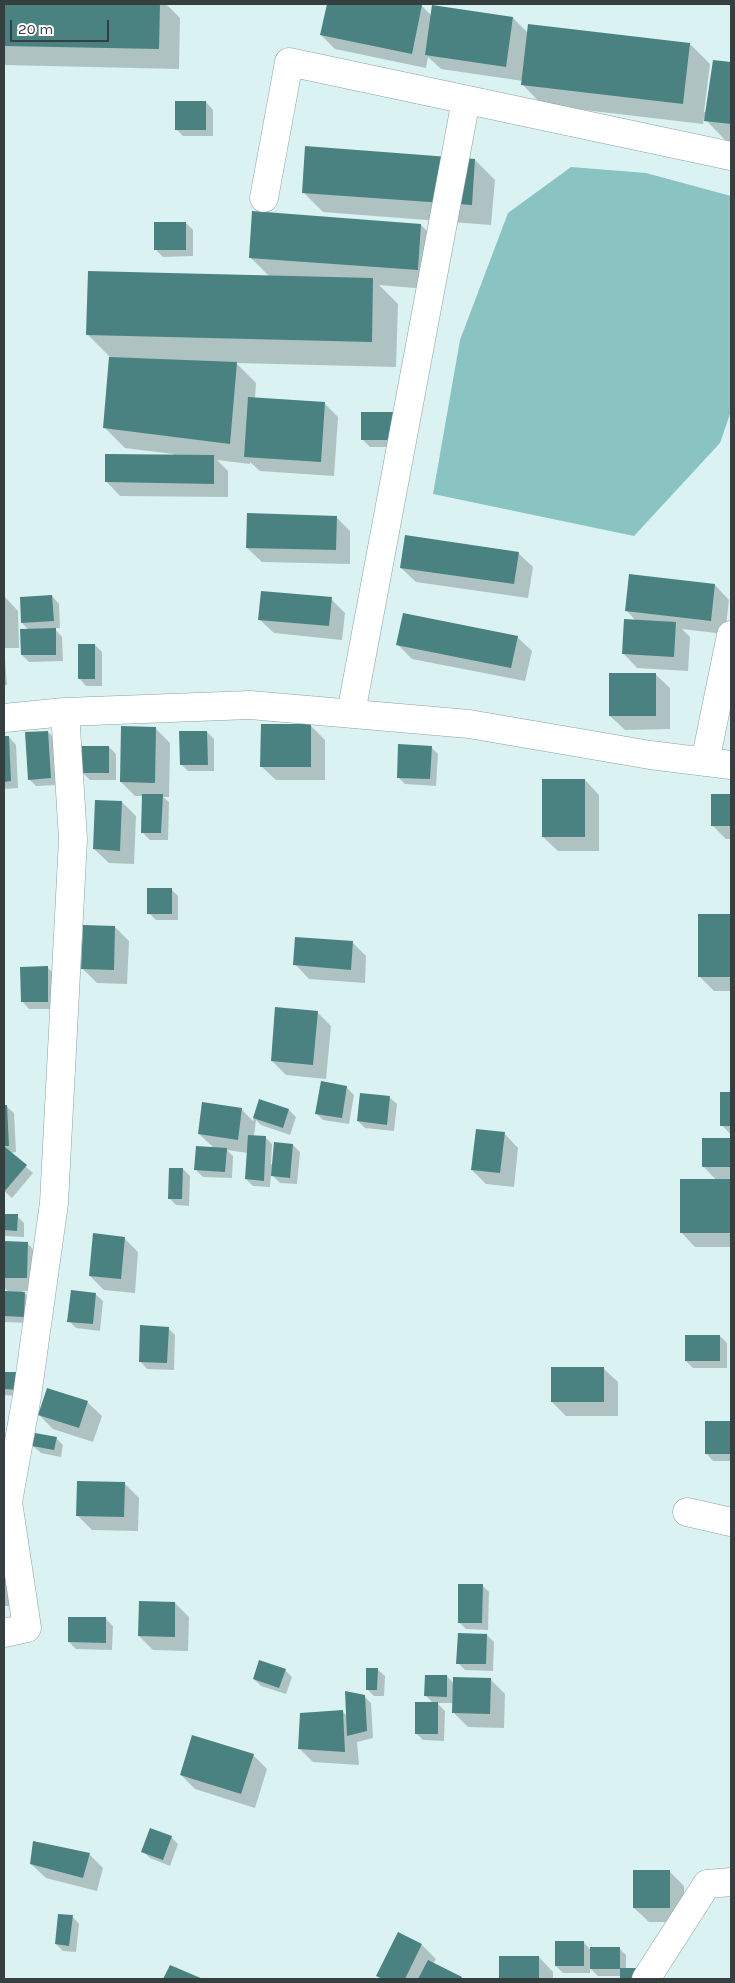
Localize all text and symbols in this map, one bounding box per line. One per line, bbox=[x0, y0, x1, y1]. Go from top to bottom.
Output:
scale bar bbox=[12, 10, 111, 42]
text: 20 m bbox=[18, 20, 53, 38]

